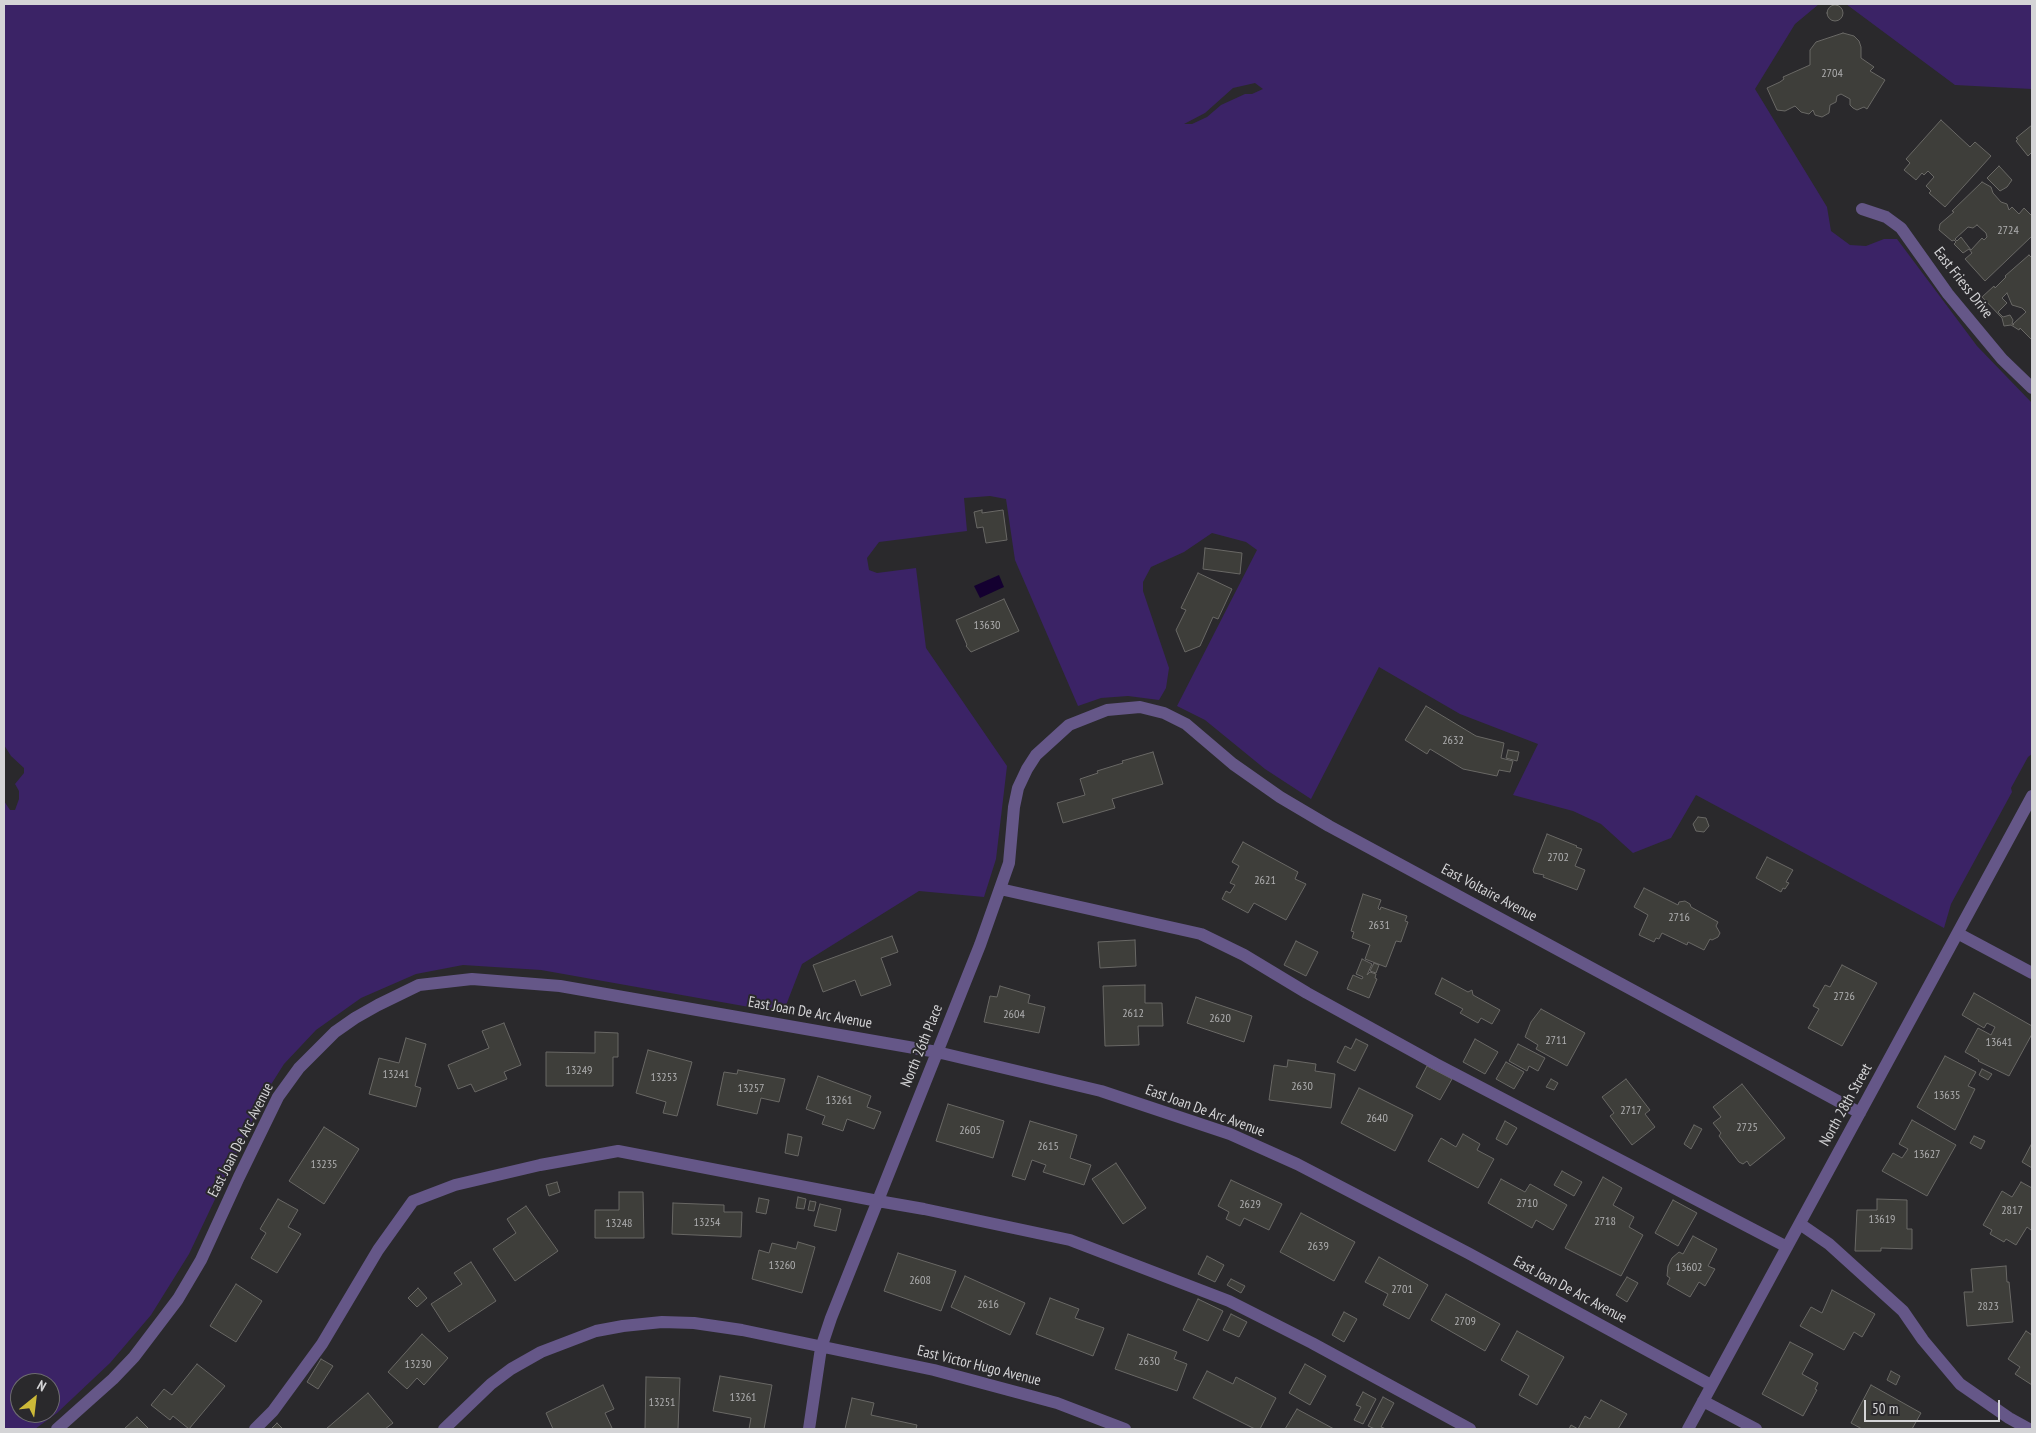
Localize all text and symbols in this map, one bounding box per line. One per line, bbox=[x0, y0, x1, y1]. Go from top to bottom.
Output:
house number: 2704 bbox=[1821, 67, 1843, 81]
house number: 2724 bbox=[1997, 224, 2019, 238]
street label: East Friess Drive bbox=[1930, 244, 1996, 322]
house number: 13630 bbox=[974, 619, 1000, 633]
house number: 2632 bbox=[1442, 734, 1464, 748]
house number: 2702 bbox=[1547, 851, 1569, 865]
street label: East Voltaire Avenue bbox=[1438, 860, 1540, 926]
house number: 2621 bbox=[1254, 874, 1276, 888]
house number: 2716 bbox=[1668, 911, 1690, 925]
house number: 2631 bbox=[1368, 919, 1390, 933]
house number: 2726 bbox=[1833, 990, 1855, 1004]
street label: East Joan De Arc Avenue bbox=[747, 993, 873, 1033]
street label: North 26th Place bbox=[897, 1002, 947, 1090]
house number: 2612 bbox=[1122, 1007, 1144, 1021]
house number: 2604 bbox=[1003, 1008, 1025, 1022]
house number: 2620 bbox=[1209, 1012, 1231, 1026]
house number: 2711 bbox=[1545, 1034, 1567, 1048]
house number: 13641 bbox=[1986, 1036, 2012, 1050]
street label: North 28th Street bbox=[1816, 1061, 1876, 1149]
house number: 13249 bbox=[566, 1064, 592, 1078]
house number: 13241 bbox=[383, 1068, 409, 1082]
house number: 13253 bbox=[651, 1071, 677, 1085]
street label: East Joan De Arc Avenue bbox=[204, 1080, 278, 1200]
house number: 2630 bbox=[1291, 1080, 1313, 1094]
street label: East Joan De Arc Avenue bbox=[1143, 1081, 1267, 1141]
house number: 13257 bbox=[738, 1082, 764, 1096]
house number: 13635 bbox=[1934, 1089, 1960, 1103]
house number: 13261 bbox=[826, 1094, 852, 1108]
house number: 2717 bbox=[1620, 1104, 1642, 1118]
house number: 2640 bbox=[1366, 1112, 1388, 1126]
house number: 2725 bbox=[1736, 1121, 1758, 1135]
house number: 2605 bbox=[959, 1124, 981, 1138]
house number: 2615 bbox=[1037, 1140, 1059, 1154]
house number: 13627 bbox=[1914, 1148, 1940, 1162]
house number: 13235 bbox=[311, 1158, 337, 1172]
house number: 2710 bbox=[1516, 1197, 1538, 1211]
house number: 2629 bbox=[1239, 1198, 1261, 1212]
house number: 2817 bbox=[2001, 1204, 2023, 1218]
house number: 13619 bbox=[1869, 1213, 1895, 1227]
house number: 2718 bbox=[1594, 1215, 1616, 1229]
house number: 13254 bbox=[694, 1216, 720, 1230]
house number: 13248 bbox=[606, 1217, 632, 1231]
house number: 2639 bbox=[1307, 1240, 1329, 1254]
street label: East Joan De Arc Avenue bbox=[1510, 1253, 1630, 1327]
house number: 13260 bbox=[769, 1259, 795, 1273]
house number: 13602 bbox=[1676, 1261, 1702, 1275]
house number: 2608 bbox=[909, 1274, 931, 1288]
house number: 2701 bbox=[1391, 1283, 1413, 1297]
house number: 2616 bbox=[977, 1298, 999, 1312]
house number: 2823 bbox=[1977, 1300, 1999, 1314]
house number: 2709 bbox=[1454, 1315, 1476, 1329]
street label: East Victor Hugo Avenue bbox=[915, 1342, 1043, 1390]
house number: 2630 bbox=[1138, 1355, 1160, 1369]
house number: 13230 bbox=[405, 1358, 431, 1372]
north arrow bbox=[10, 1373, 60, 1423]
text: N bbox=[34, 1376, 49, 1395]
scale bar bbox=[1866, 1390, 2002, 1422]
house number: 13261 bbox=[730, 1391, 756, 1405]
house number: 13251 bbox=[649, 1396, 675, 1410]
text: 50 m bbox=[1872, 1399, 1898, 1418]

